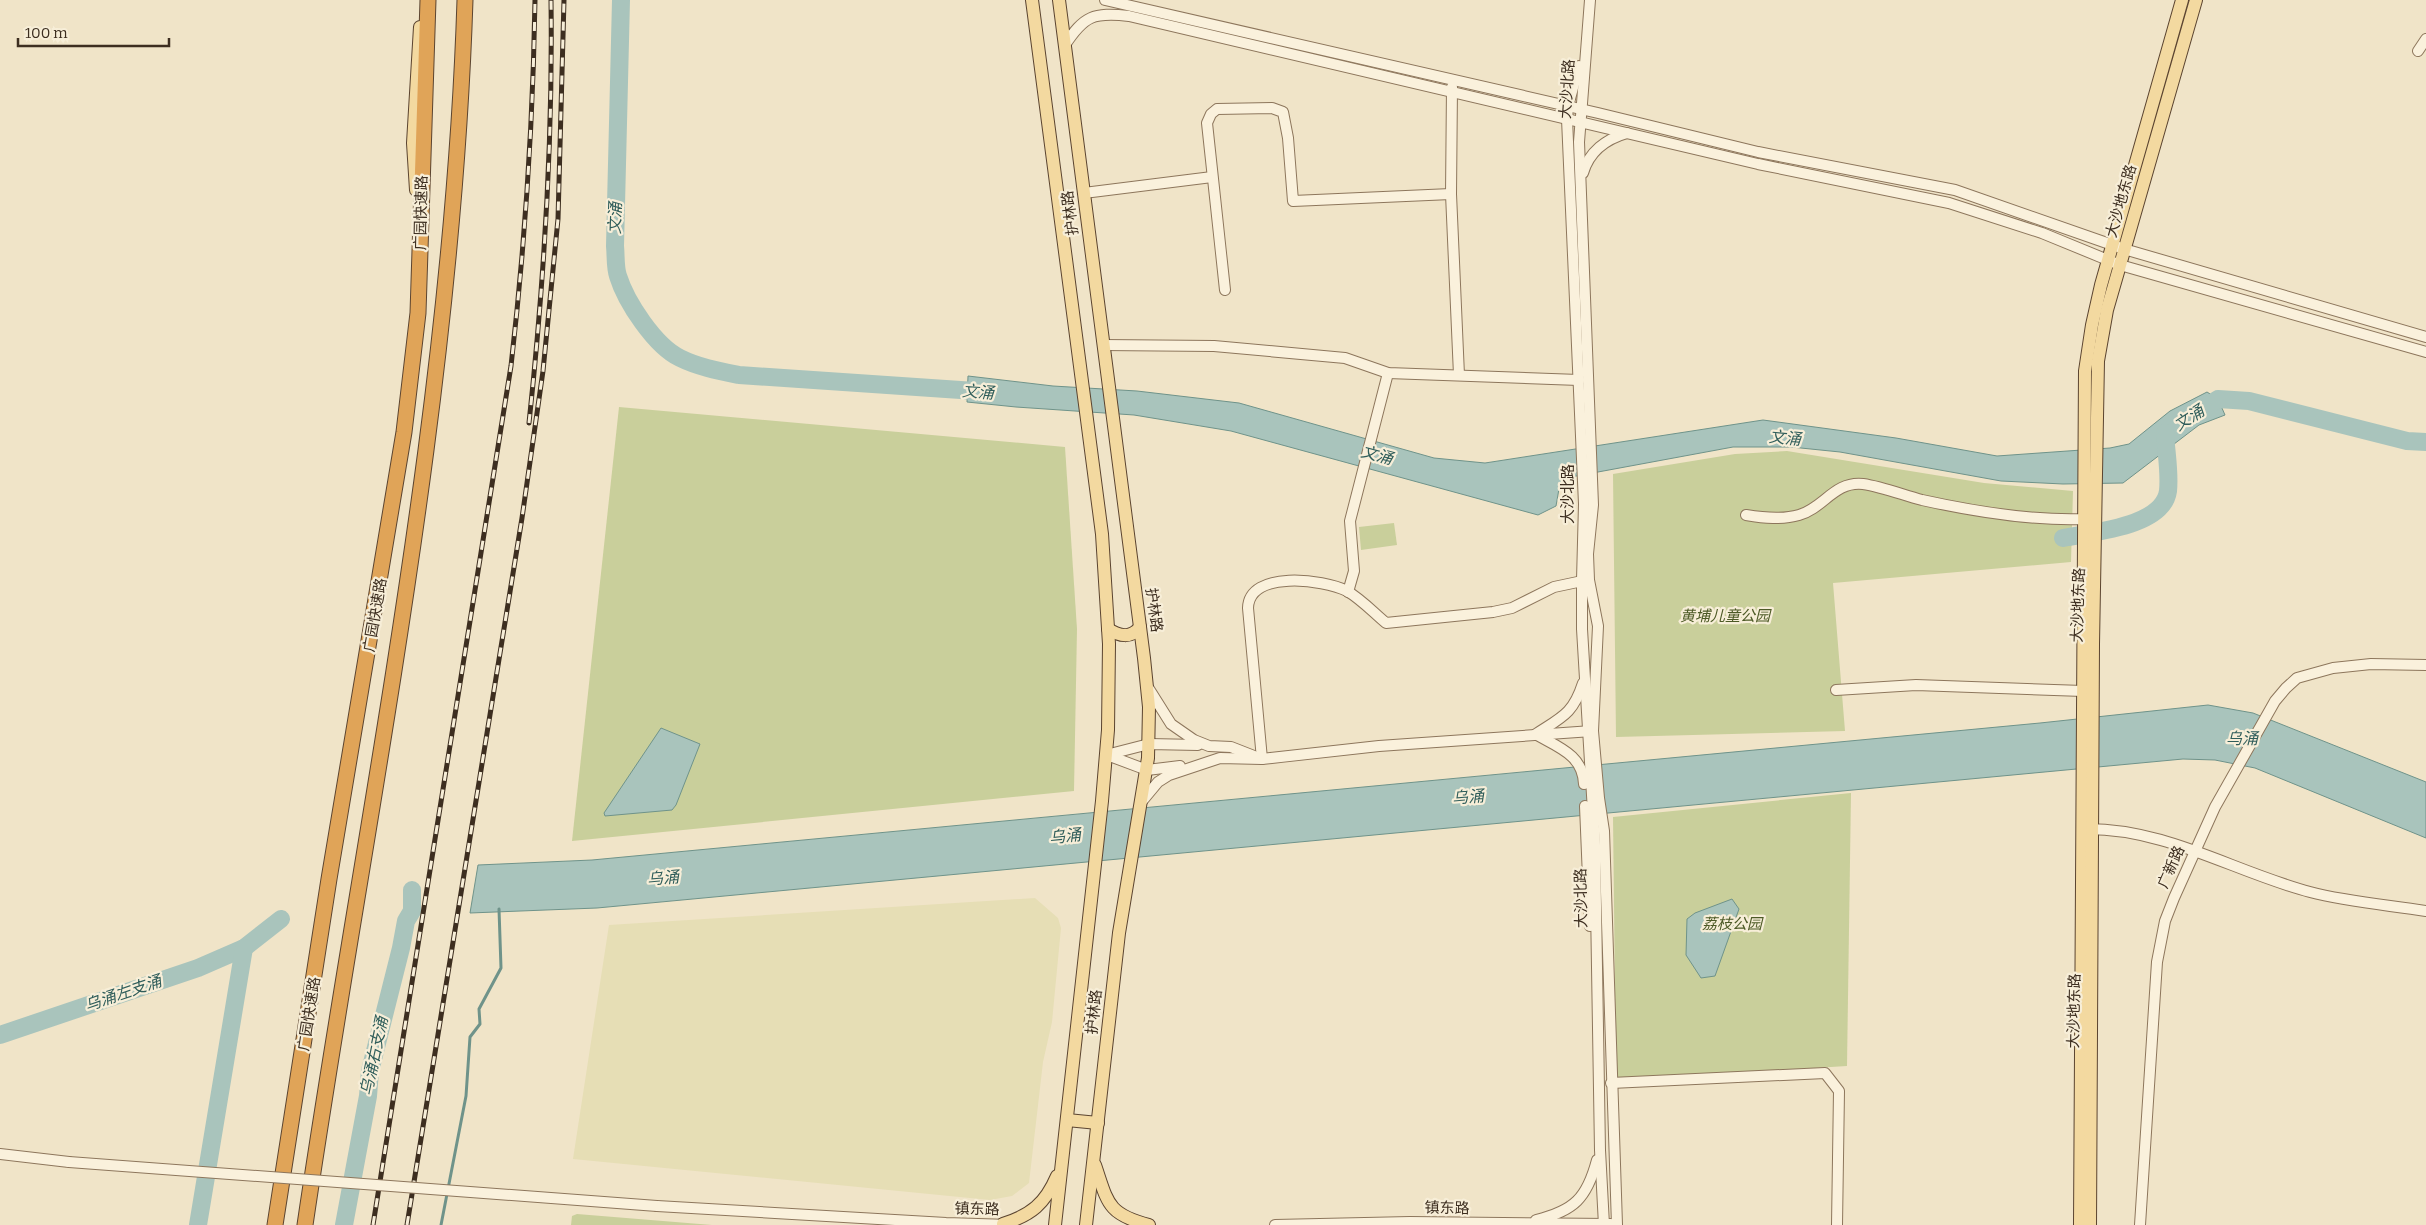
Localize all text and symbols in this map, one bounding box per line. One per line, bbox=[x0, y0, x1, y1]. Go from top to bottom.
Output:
scale bar bbox=[18, 15, 169, 47]
text: 100 m bbox=[25, 24, 68, 42]
street label: 大沙北路 bbox=[1556, 58, 1578, 120]
street label: 大沙地东路 bbox=[2102, 162, 2140, 240]
street label: 广园快速路 bbox=[411, 175, 431, 251]
street label: 护林路 bbox=[1058, 190, 1082, 236]
water label: 文涌 bbox=[605, 200, 625, 234]
water label: 文涌 bbox=[961, 381, 997, 403]
water label: 文涌 bbox=[2170, 400, 2209, 435]
water label: 文涌 bbox=[1768, 427, 1804, 449]
water label: 文涌 bbox=[1359, 442, 1397, 469]
street label: 大沙北路 bbox=[1559, 464, 1577, 524]
street label: 大沙地东路 bbox=[2068, 567, 2088, 643]
street label: 广园快速路 bbox=[360, 576, 390, 654]
street label: 护林路 bbox=[1142, 586, 1166, 634]
park label: 黄埔儿童公园 bbox=[1680, 607, 1772, 625]
water label: 乌涌 bbox=[2226, 729, 2260, 748]
water label: 乌涌 bbox=[1451, 786, 1487, 808]
water label: 乌涌 bbox=[1048, 825, 1084, 847]
street label: 广新路 bbox=[2154, 843, 2188, 891]
water label: 乌涌 bbox=[646, 867, 682, 889]
street label: 大沙北路 bbox=[1571, 868, 1591, 928]
park label: 荔枝公园 bbox=[1702, 915, 1764, 933]
water label: 乌涌左支涌 bbox=[82, 970, 166, 1015]
street label: 大沙地东路 bbox=[2064, 973, 2084, 1049]
street label: 广园快速路 bbox=[294, 976, 324, 1052]
street label: 护林路 bbox=[1083, 989, 1105, 1035]
water label: 乌涌右支涌 bbox=[356, 1013, 392, 1097]
street label: 镇东路 bbox=[1424, 1199, 1470, 1217]
street label: 镇东路 bbox=[954, 1200, 1000, 1218]

